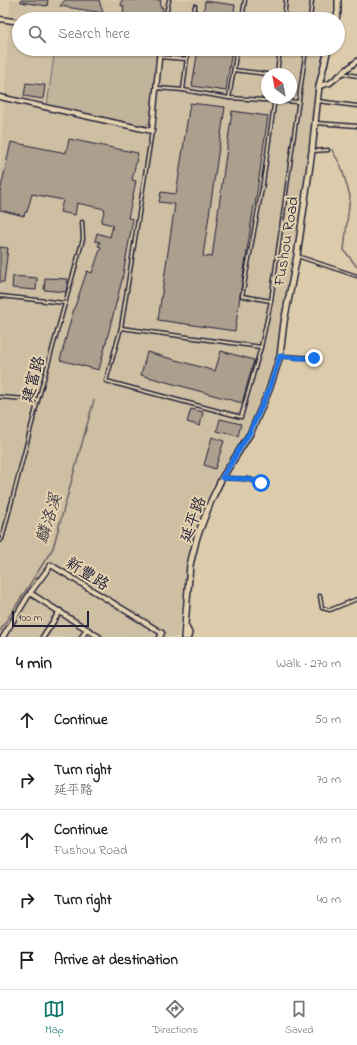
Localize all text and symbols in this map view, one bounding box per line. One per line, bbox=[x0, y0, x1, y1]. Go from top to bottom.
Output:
search box bbox=[12, 12, 345, 56]
icon: search bbox=[26, 23, 48, 45]
text: Search here bbox=[58, 23, 130, 45]
north arrow bbox=[261, 68, 297, 104]
street label: Fushou Road bbox=[268, 195, 306, 289]
route end bbox=[305, 349, 323, 367]
street label: 建富路 bbox=[16, 353, 52, 406]
route start bbox=[252, 474, 270, 492]
water label: 麟洛溪 bbox=[30, 489, 69, 546]
street label: 延平路 bbox=[174, 493, 213, 546]
street label: 新豐路 bbox=[60, 552, 114, 598]
scale bar bbox=[12, 609, 89, 628]
text: 100 m bbox=[18, 610, 42, 626]
text: 4 min bbox=[16, 651, 52, 676]
text: Walk · 270 m bbox=[276, 654, 341, 673]
icon: ahead bbox=[16, 709, 38, 731]
text: Continue bbox=[54, 709, 108, 731]
text: 50 m bbox=[315, 710, 341, 729]
text: Turn right bbox=[54, 759, 112, 781]
icon: right bbox=[16, 769, 38, 791]
text: 70 m bbox=[317, 770, 341, 789]
text: 延平路 bbox=[54, 781, 93, 800]
text: Continue bbox=[54, 819, 108, 841]
icon: ahead bbox=[16, 829, 38, 851]
text: 110 m bbox=[314, 830, 341, 849]
text: Fushou Road bbox=[54, 841, 127, 860]
icon: right bbox=[16, 889, 38, 911]
text: Turn right bbox=[54, 889, 112, 911]
text: 40 m bbox=[317, 890, 341, 909]
icon: arrive bbox=[16, 949, 38, 971]
text: Arrive at destination bbox=[54, 949, 178, 971]
tab: Map bbox=[43, 998, 65, 1038]
tab: Directions bbox=[152, 998, 198, 1038]
tab: Saved bbox=[285, 998, 314, 1038]

